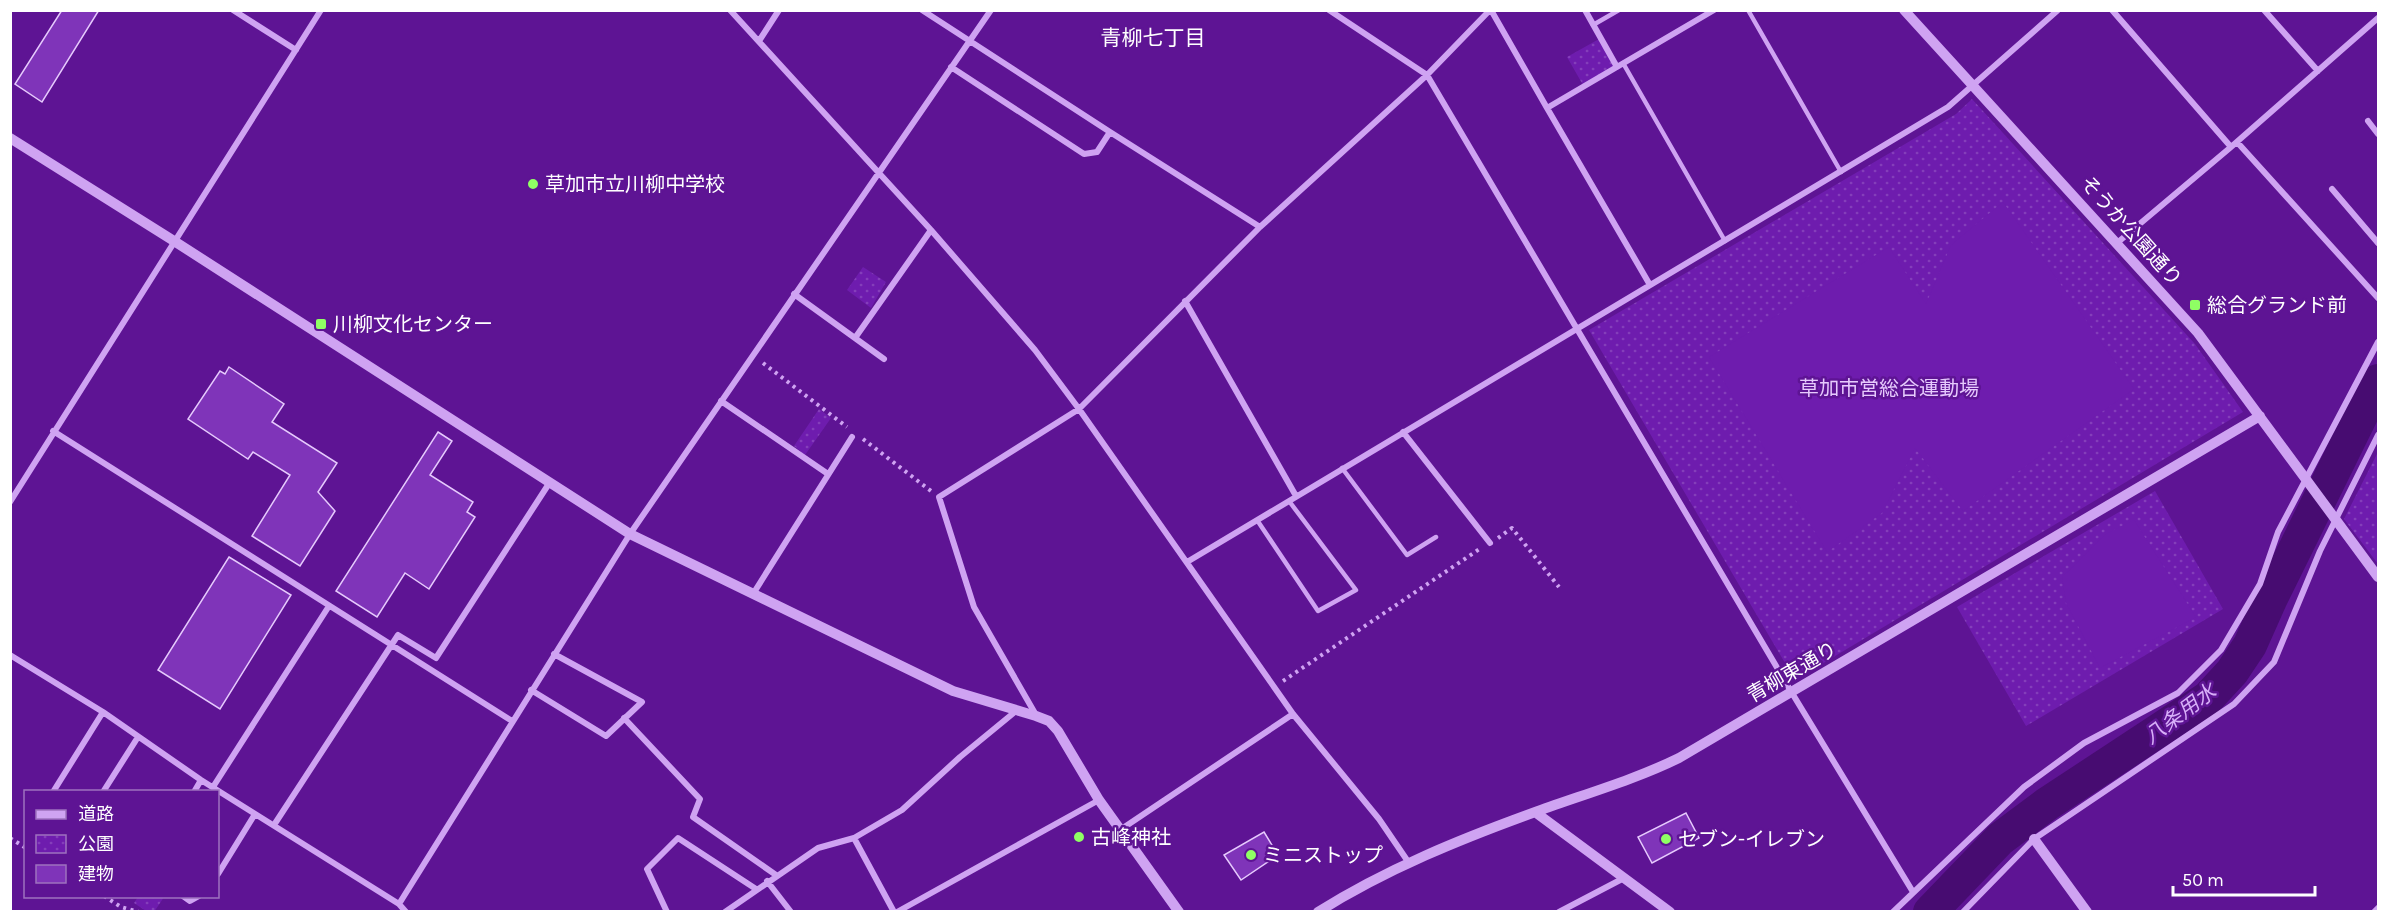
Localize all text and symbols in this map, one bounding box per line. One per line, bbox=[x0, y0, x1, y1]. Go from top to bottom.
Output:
district label: 青柳七丁目 bbox=[1101, 26, 1206, 50]
street label: そうか公園通り bbox=[2076, 171, 2186, 291]
place label: 草加市立川柳中学校 bbox=[545, 173, 725, 196]
marker: 草加市立川柳中学校 bbox=[526, 177, 540, 191]
place label: 総合グランド前 bbox=[2207, 294, 2347, 317]
marker: 総合グランド前 bbox=[2188, 298, 2202, 312]
place label: 川柳文化センター bbox=[333, 313, 493, 336]
marker: 川柳文化センター bbox=[314, 317, 328, 331]
park label: 草加市営総合運動場 bbox=[1799, 377, 1979, 400]
street label: 青柳東通り bbox=[1743, 637, 1841, 707]
water label: 八条用水 bbox=[2139, 678, 2222, 749]
legend bbox=[24, 790, 219, 898]
text: 道路 bbox=[78, 803, 114, 825]
place label: 古峰神社 bbox=[1091, 826, 1171, 849]
place label: セブン-イレブン bbox=[1678, 828, 1825, 851]
marker: 古峰神社 bbox=[1072, 830, 1086, 844]
marker: セブン-イレブン bbox=[1659, 832, 1673, 846]
text: 公園 bbox=[78, 833, 114, 855]
place label: ミニストップ bbox=[1263, 844, 1383, 867]
marker: ミニストップ bbox=[1244, 848, 1258, 862]
scale bar bbox=[2173, 859, 2316, 897]
text: 建物 bbox=[78, 863, 114, 885]
text: 50 m bbox=[2182, 869, 2224, 891]

